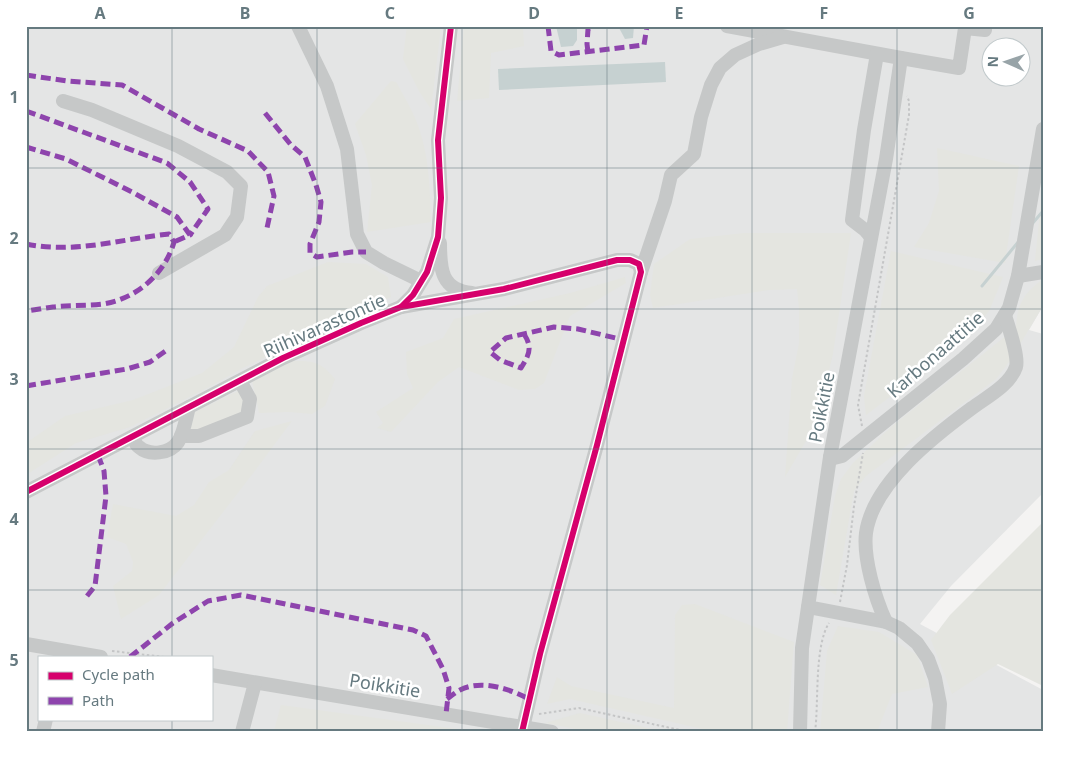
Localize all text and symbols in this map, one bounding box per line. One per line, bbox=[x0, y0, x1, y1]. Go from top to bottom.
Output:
text: A bbox=[94, 2, 106, 24]
text: B bbox=[240, 2, 250, 24]
text: C bbox=[385, 2, 395, 24]
text: D bbox=[528, 2, 540, 24]
text: E bbox=[675, 2, 684, 24]
text: F bbox=[820, 2, 828, 24]
text: G bbox=[963, 2, 975, 24]
north arrow bbox=[982, 38, 1032, 88]
text: N bbox=[983, 56, 1002, 68]
text: 1 bbox=[9, 86, 19, 108]
text: 2 bbox=[9, 227, 19, 249]
street label: Riihivarastontie bbox=[259, 287, 389, 363]
street label: Karbonaattitie bbox=[882, 305, 988, 403]
text: 3 bbox=[9, 368, 19, 390]
street label: Poikkitie bbox=[802, 370, 840, 444]
text: 4 bbox=[9, 508, 19, 530]
text: 5 bbox=[9, 649, 19, 671]
legend bbox=[38, 656, 212, 720]
text: Cycle path bbox=[82, 664, 155, 684]
street label: Poikkitie bbox=[348, 668, 422, 702]
text: Path bbox=[82, 690, 114, 710]

